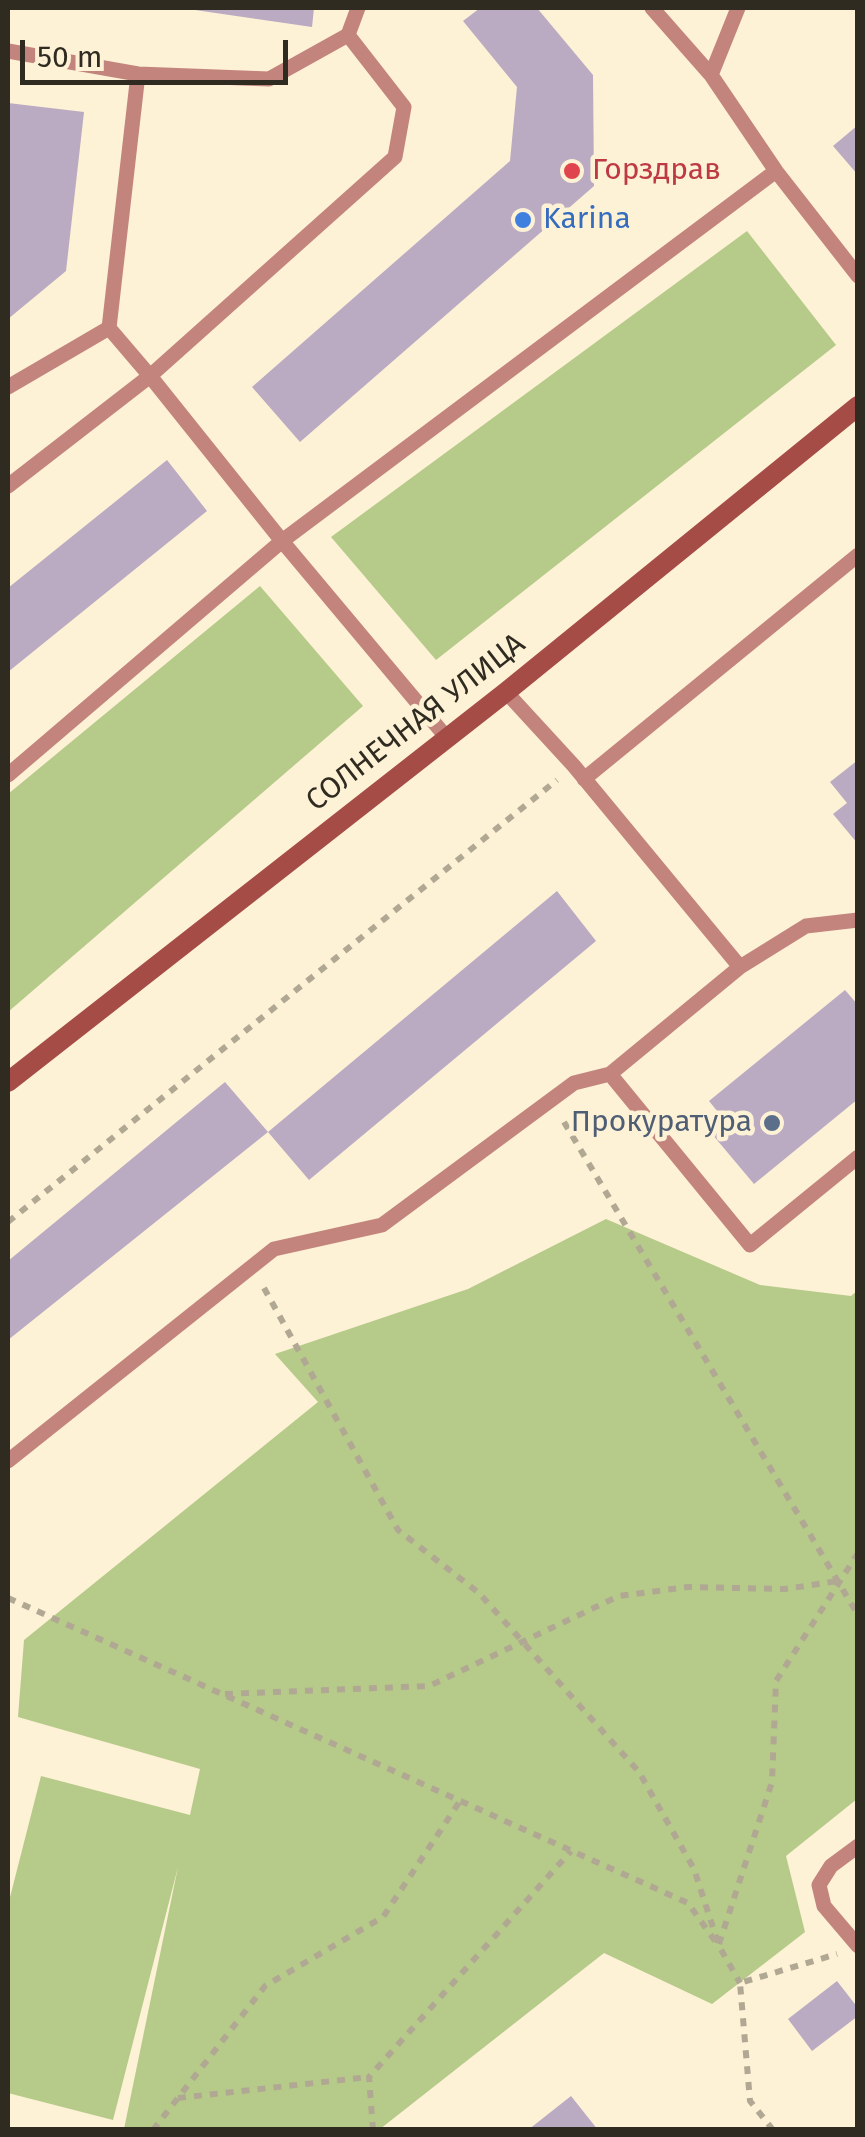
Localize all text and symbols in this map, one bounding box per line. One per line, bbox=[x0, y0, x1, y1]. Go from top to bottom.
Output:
scale bar bbox=[25, 20, 292, 82]
text: 50 m bbox=[37, 39, 102, 75]
place label: Горздрав bbox=[592, 153, 721, 189]
marker: Горздрав bbox=[561, 160, 583, 182]
place label: Karina bbox=[543, 202, 631, 238]
marker: Karina bbox=[512, 209, 534, 231]
street label: СОЛНЕЧНАЯ УЛИЦА bbox=[299, 626, 533, 820]
place label: Прокуратура bbox=[571, 1105, 752, 1141]
marker: Прокуратура bbox=[761, 1112, 783, 1134]

